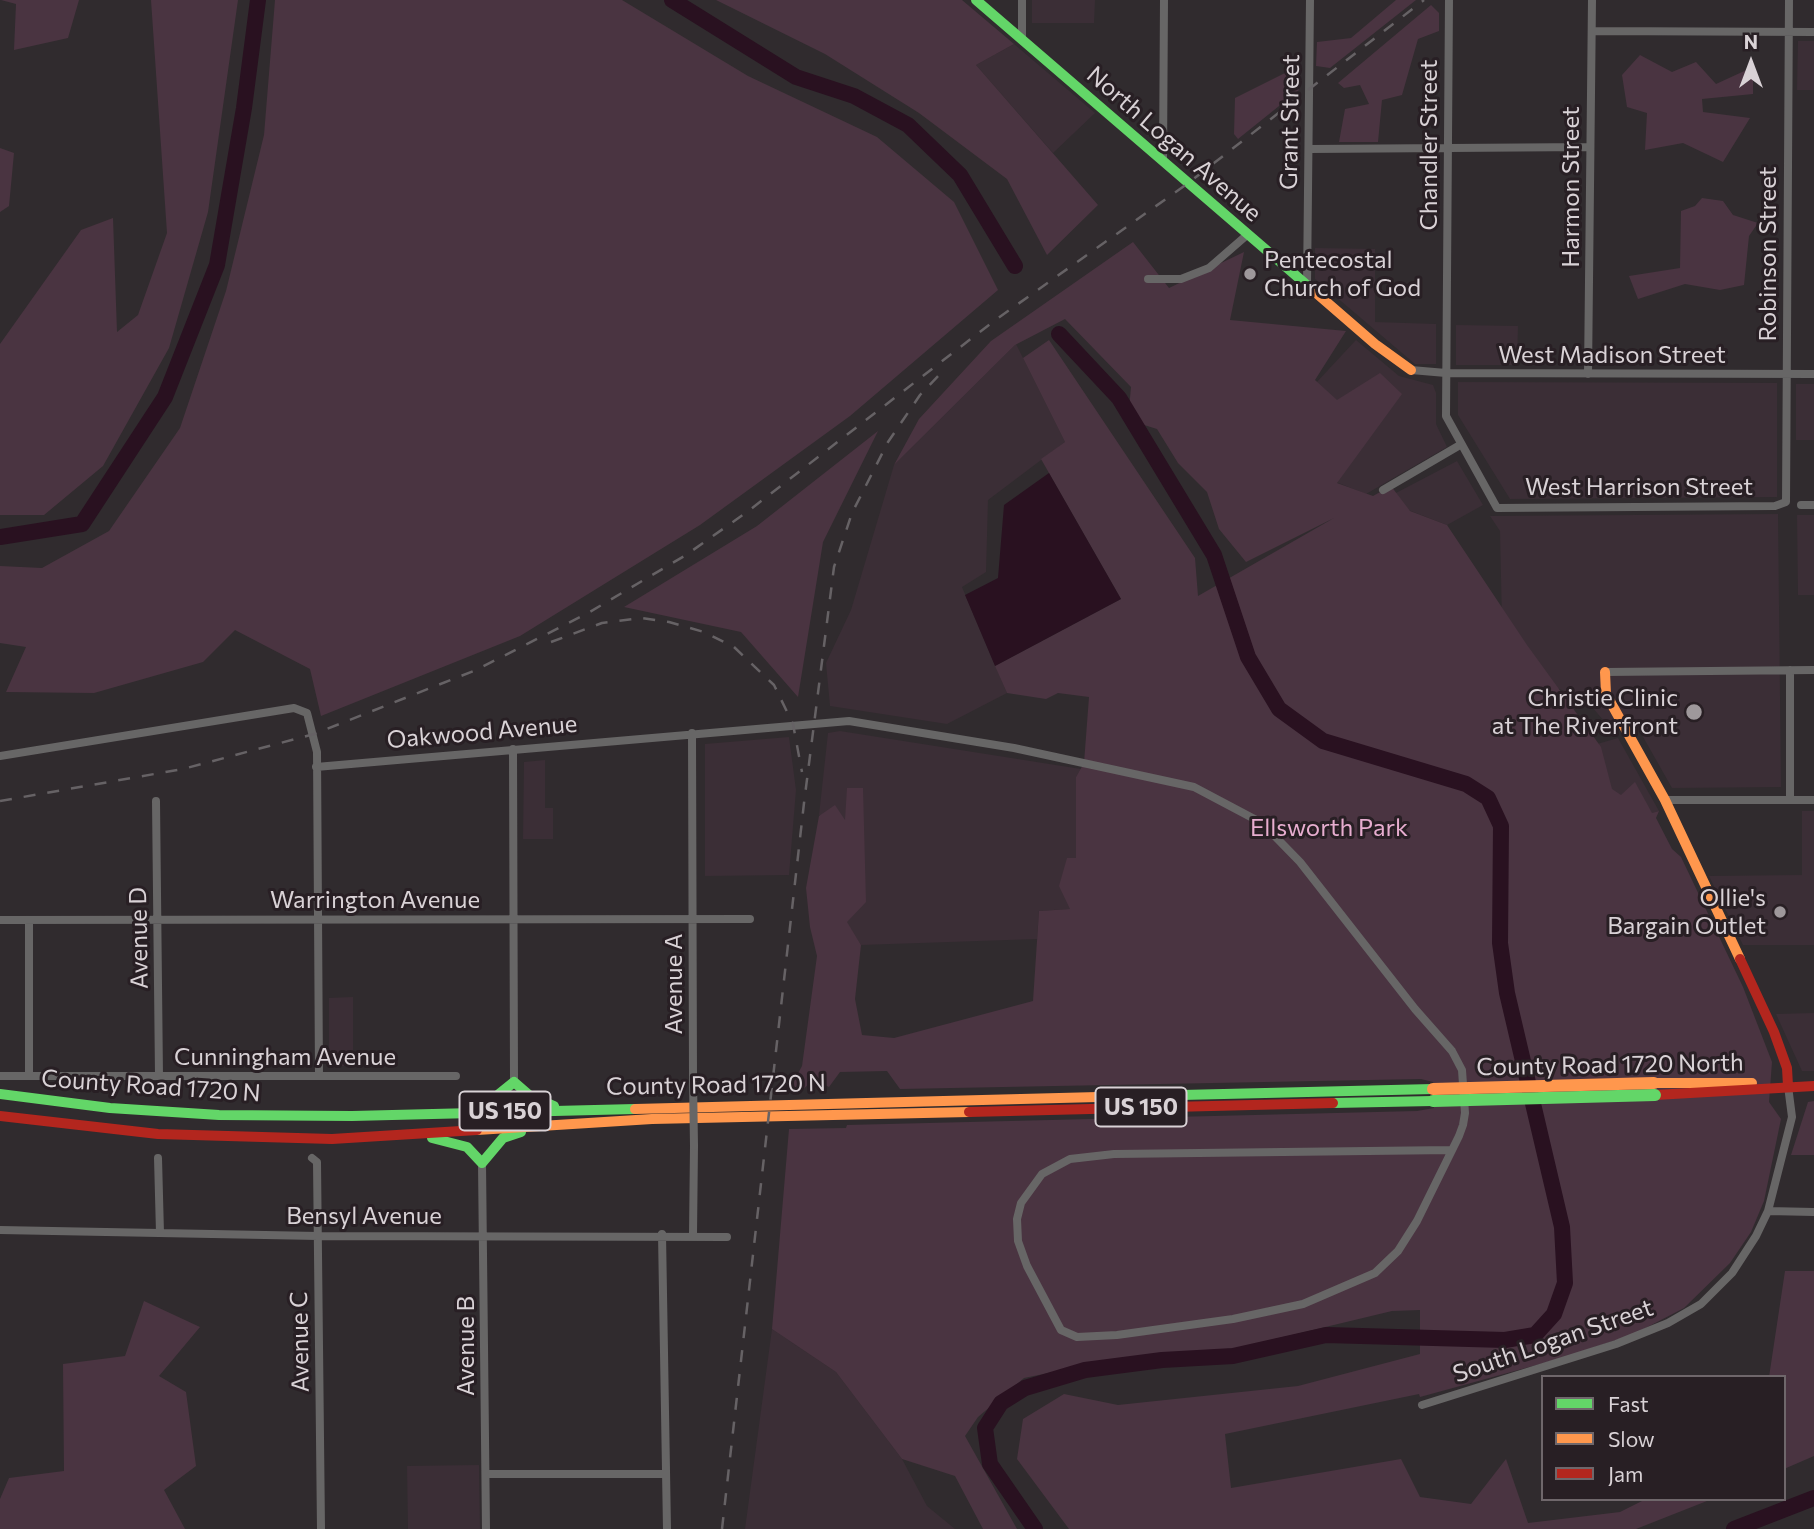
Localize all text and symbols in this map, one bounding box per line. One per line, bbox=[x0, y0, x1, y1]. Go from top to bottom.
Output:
north arrow bbox=[1716, 28, 1786, 98]
text: N bbox=[1744, 30, 1758, 53]
street label: Grant Street bbox=[1274, 54, 1306, 190]
street label: Chandler Street bbox=[1415, 59, 1443, 231]
street label: North Logan Avenue bbox=[1081, 60, 1267, 228]
street label: Harmon Street bbox=[1557, 106, 1585, 268]
street label: Robinson Street bbox=[1754, 166, 1782, 342]
place label: Pentecostal Church of God bbox=[1264, 246, 1421, 302]
marker: Pentecostal Church of God bbox=[1242, 266, 1258, 282]
street label: West Madison Street bbox=[1498, 341, 1726, 369]
street label: West Harrison Street bbox=[1525, 473, 1753, 501]
place label: Christie Clinic at The Riverfront bbox=[1492, 684, 1678, 740]
marker: Christie Clinic at The Riverfront bbox=[1684, 702, 1704, 722]
street label: Oakwood Avenue bbox=[386, 709, 578, 755]
park label: Ellsworth Park bbox=[1250, 814, 1408, 842]
place label: Ollie's Bargain Outlet bbox=[1607, 884, 1766, 940]
street label: Warrington Avenue bbox=[270, 886, 480, 914]
street label: Avenue D bbox=[124, 887, 154, 989]
marker: Ollie's Bargain Outlet bbox=[1772, 904, 1788, 920]
street label: Avenue A bbox=[660, 933, 688, 1035]
street label: Cunningham Avenue bbox=[174, 1043, 396, 1071]
street label: County Road 1720 North bbox=[1476, 1048, 1744, 1082]
street label: County Road 1720 N bbox=[40, 1064, 262, 1108]
street label: County Road 1720 N bbox=[606, 1069, 826, 1101]
road number: US 150 bbox=[1096, 1088, 1186, 1126]
road number: US 150 bbox=[460, 1092, 550, 1130]
street label: Bensyl Avenue bbox=[286, 1202, 442, 1230]
street label: Avenue C bbox=[285, 1291, 315, 1393]
street label: South Logan Street bbox=[1449, 1293, 1657, 1389]
street label: Avenue B bbox=[452, 1296, 480, 1396]
legend bbox=[1541, 1375, 1786, 1501]
text: Fast bbox=[1608, 1391, 1649, 1416]
text: Slow bbox=[1608, 1426, 1655, 1451]
text: Jam bbox=[1608, 1461, 1643, 1486]

